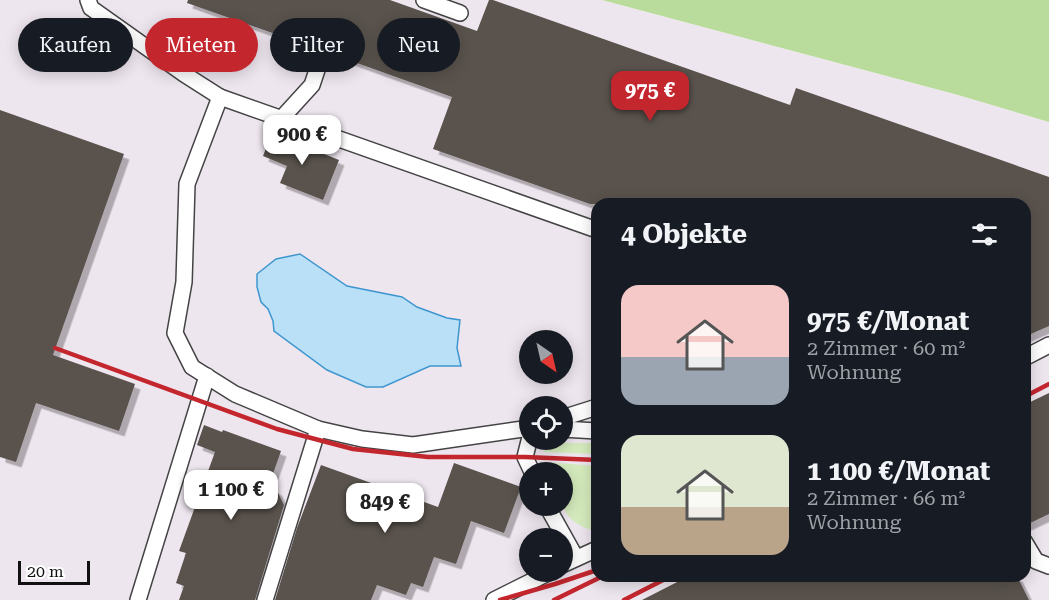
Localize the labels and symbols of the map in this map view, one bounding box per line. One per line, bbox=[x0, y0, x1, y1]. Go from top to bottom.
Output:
pin: 975 € bbox=[608, 71, 692, 122]
pin: 900 € bbox=[260, 115, 344, 166]
north arrow bbox=[519, 330, 573, 384]
pin: 1 100 € bbox=[176, 470, 286, 521]
pin: 849 € bbox=[343, 483, 427, 534]
scale bar bbox=[18, 558, 90, 586]

